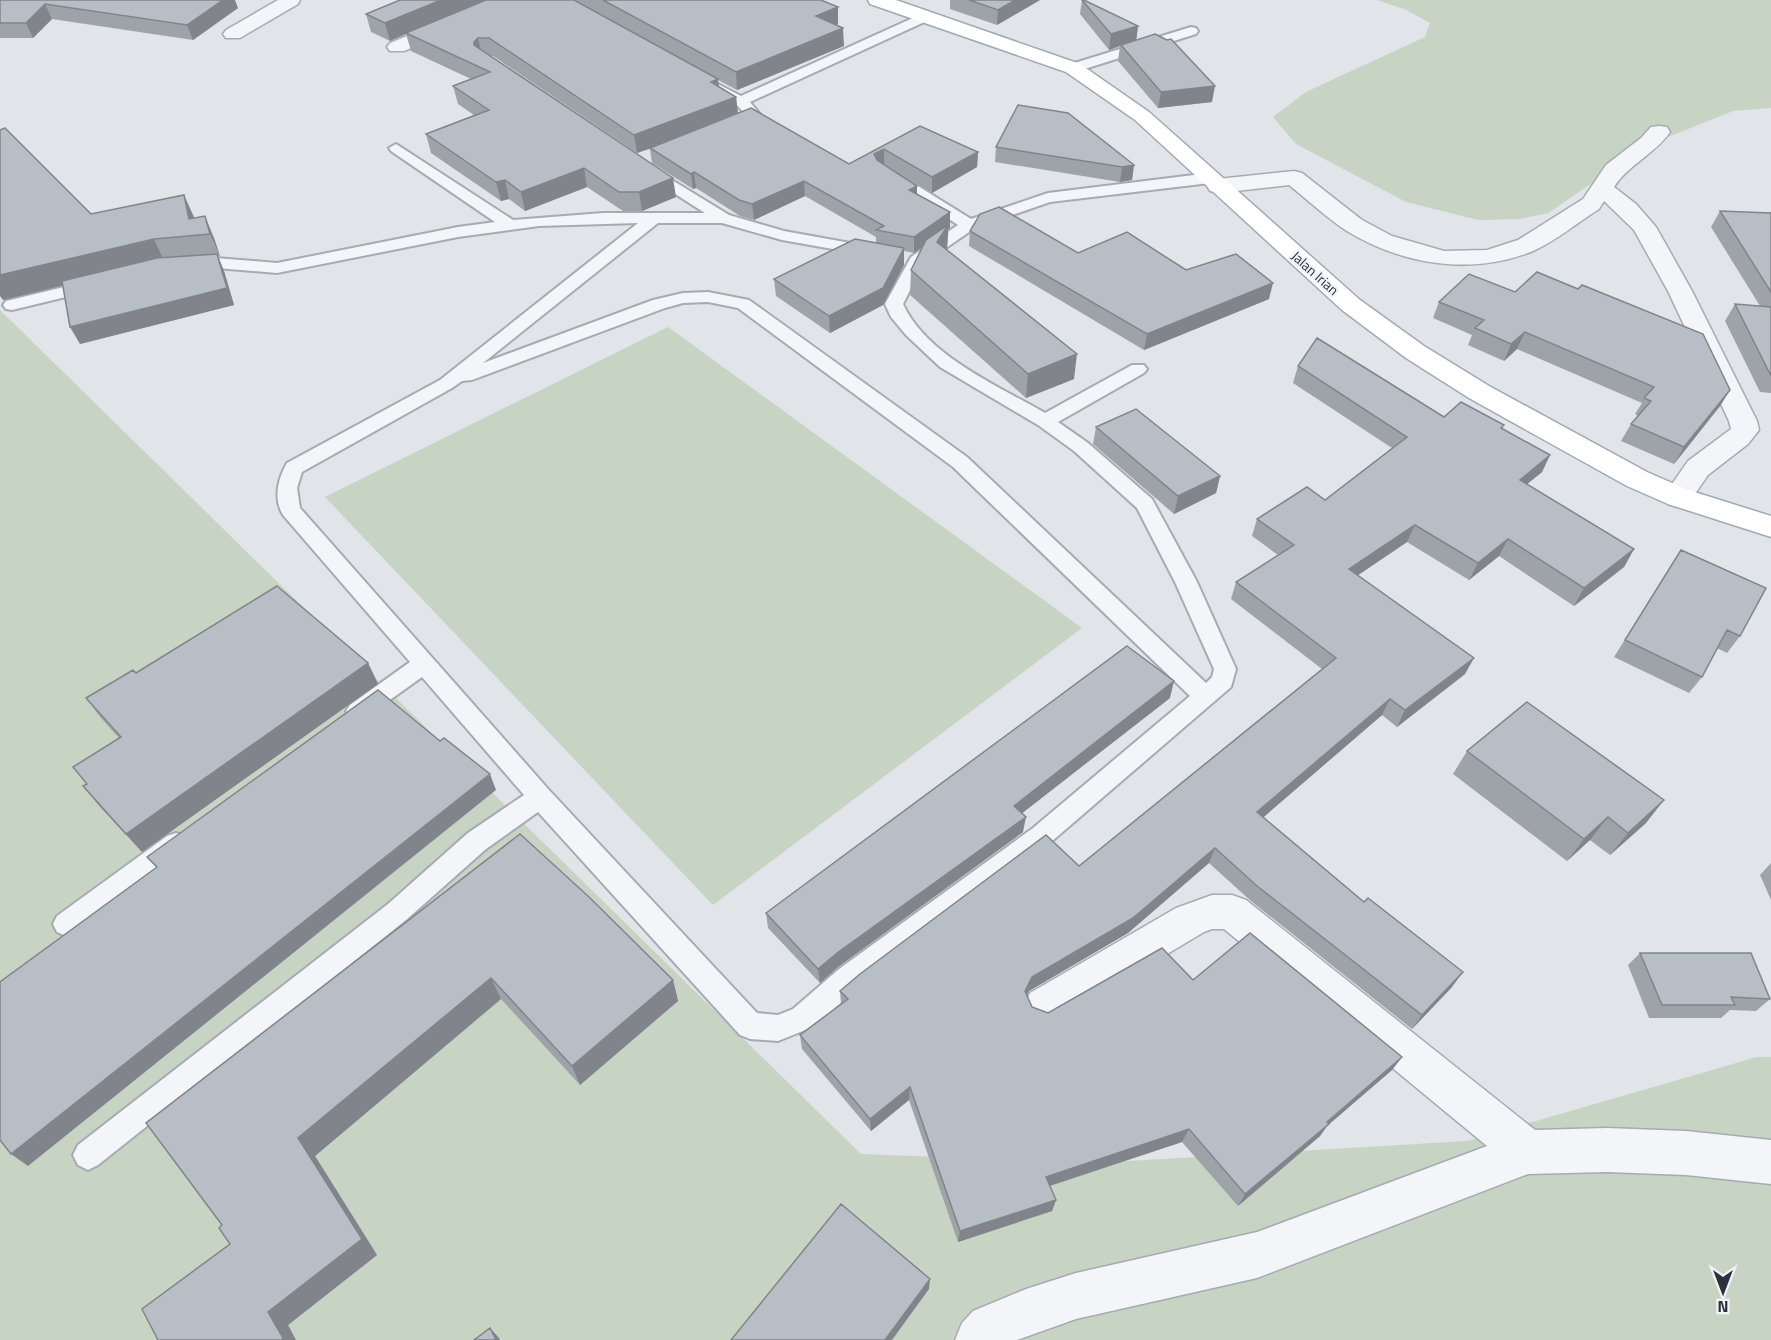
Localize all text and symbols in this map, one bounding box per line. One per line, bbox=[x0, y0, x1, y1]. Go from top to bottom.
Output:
street label: Jalan Irian bbox=[1287, 245, 1344, 300]
north arrow bbox=[1693, 1262, 1753, 1322]
text: N bbox=[1717, 1295, 1729, 1319]

